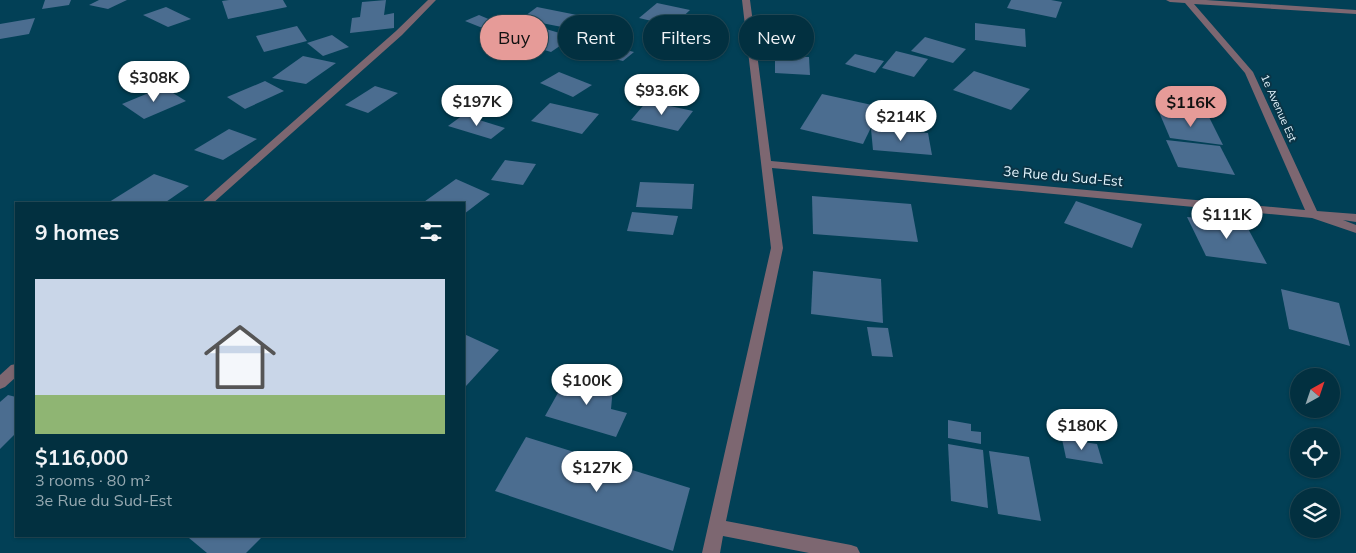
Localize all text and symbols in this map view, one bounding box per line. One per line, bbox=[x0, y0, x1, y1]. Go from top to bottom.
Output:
chip: Buy bbox=[480, 15, 548, 60]
chip: Rent bbox=[558, 15, 633, 60]
chip: Filters bbox=[643, 15, 729, 60]
chip: New bbox=[739, 15, 814, 60]
pin: $308K bbox=[119, 61, 189, 103]
text: $308K bbox=[129, 67, 179, 87]
street label: 1e Avenue Est bbox=[1258, 72, 1300, 144]
pin: $93.6K bbox=[621, 74, 703, 116]
text: $93.6K bbox=[635, 80, 689, 100]
pin: $197K bbox=[442, 84, 512, 127]
pin: $116K bbox=[1156, 86, 1226, 128]
text: $197K bbox=[452, 91, 502, 111]
text: $116K bbox=[1166, 92, 1216, 112]
pin: $214K bbox=[866, 100, 936, 142]
text: $214K bbox=[876, 106, 926, 126]
street label: 3e Rue du Sud-Est bbox=[1002, 162, 1124, 190]
pin: $111K bbox=[1192, 198, 1262, 240]
text: $111K bbox=[1202, 204, 1252, 224]
icon: filters bbox=[417, 218, 445, 246]
text: 9 homes bbox=[35, 219, 119, 245]
icon: home bbox=[195, 312, 285, 402]
pin: $100K bbox=[552, 364, 622, 406]
north arrow bbox=[1290, 368, 1340, 418]
map controls bbox=[1290, 368, 1340, 538]
text: $100K bbox=[562, 370, 612, 390]
pin: $180K bbox=[1047, 408, 1117, 451]
text: $180K bbox=[1057, 415, 1107, 435]
button: locate bbox=[1290, 428, 1340, 478]
text: $116,000 bbox=[35, 444, 128, 470]
pin: $127K bbox=[562, 450, 632, 493]
text: $127K bbox=[572, 457, 622, 477]
text: 3 rooms · 80 m² bbox=[35, 470, 150, 490]
button: layers bbox=[1290, 488, 1340, 538]
text: 3e Rue du Sud-Est bbox=[35, 490, 172, 510]

